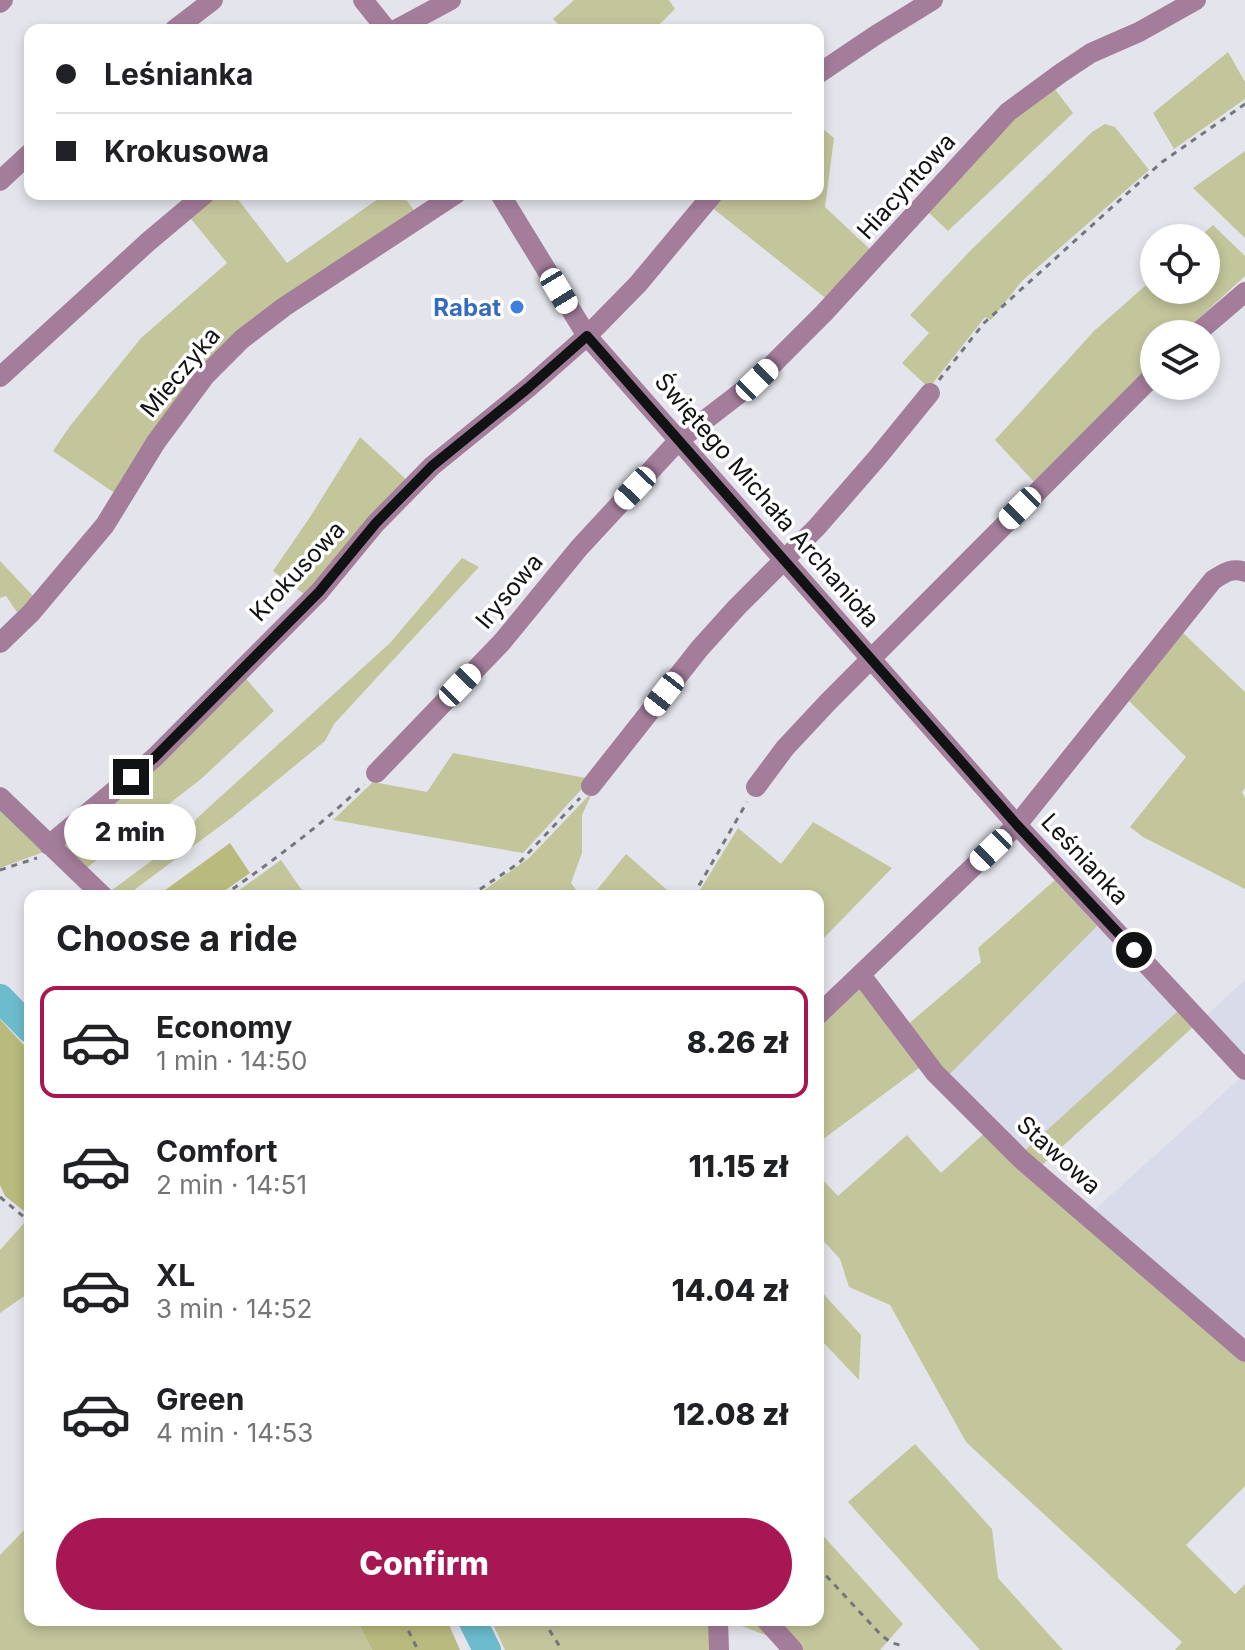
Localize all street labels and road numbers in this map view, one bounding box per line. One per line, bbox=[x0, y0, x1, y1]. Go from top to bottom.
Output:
street label: Hiacyntowa bbox=[851, 127, 961, 245]
street label: Mieczyka bbox=[134, 321, 226, 423]
street label: Świętego Michała Archanioła bbox=[649, 367, 885, 633]
street label: Krokusowa bbox=[243, 515, 351, 627]
street label: Irysowa bbox=[469, 548, 549, 634]
street label: Leśnianka bbox=[1035, 807, 1135, 911]
street label: Stawowa bbox=[1011, 1110, 1107, 1200]

